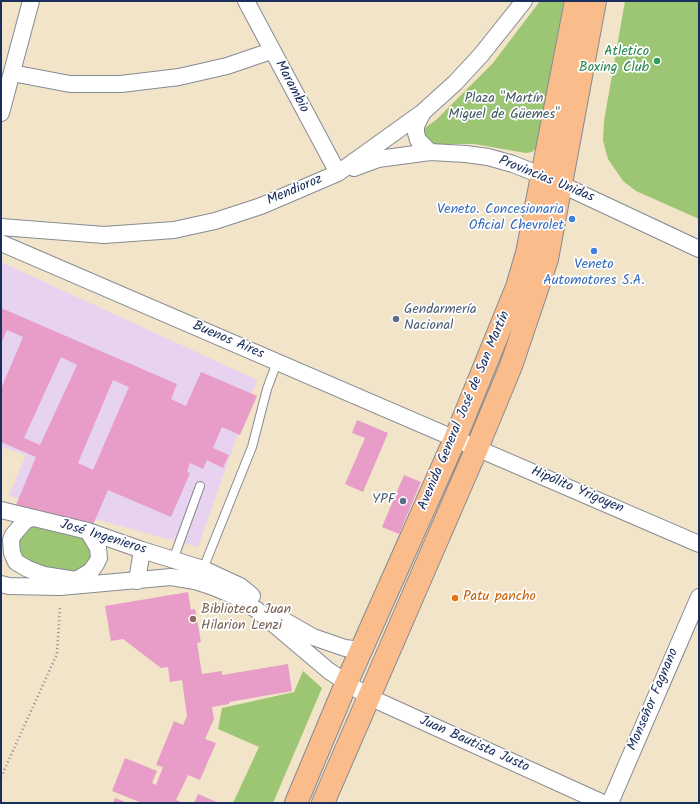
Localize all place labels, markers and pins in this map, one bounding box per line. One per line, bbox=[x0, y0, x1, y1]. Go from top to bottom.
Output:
place label: Atletico Boxing Club bbox=[579, 45, 649, 78]
marker: Atletico Boxing Club bbox=[652, 56, 662, 66]
place label: Veneto. Concesionaria Oficial Chevrolet bbox=[437, 203, 564, 236]
marker: Veneto. Concesionaria Oficial Chevrolet bbox=[567, 214, 577, 224]
marker: Veneto Automotores S.A. bbox=[589, 246, 599, 256]
place label: Veneto Automotores S.A. bbox=[543, 258, 645, 290]
place label: Gendarmería Nacional bbox=[404, 303, 476, 336]
marker: Gendarmería Nacional bbox=[391, 314, 401, 324]
place label: YPF bbox=[372, 493, 395, 509]
marker: YPF bbox=[398, 496, 408, 506]
place label: Patu pancho bbox=[463, 590, 536, 606]
marker: Patu pancho bbox=[450, 593, 460, 603]
place label: Biblioteca Juan Hilarion Lenzi bbox=[201, 603, 291, 636]
marker: Biblioteca Juan Hilarion Lenzi bbox=[188, 614, 198, 624]

